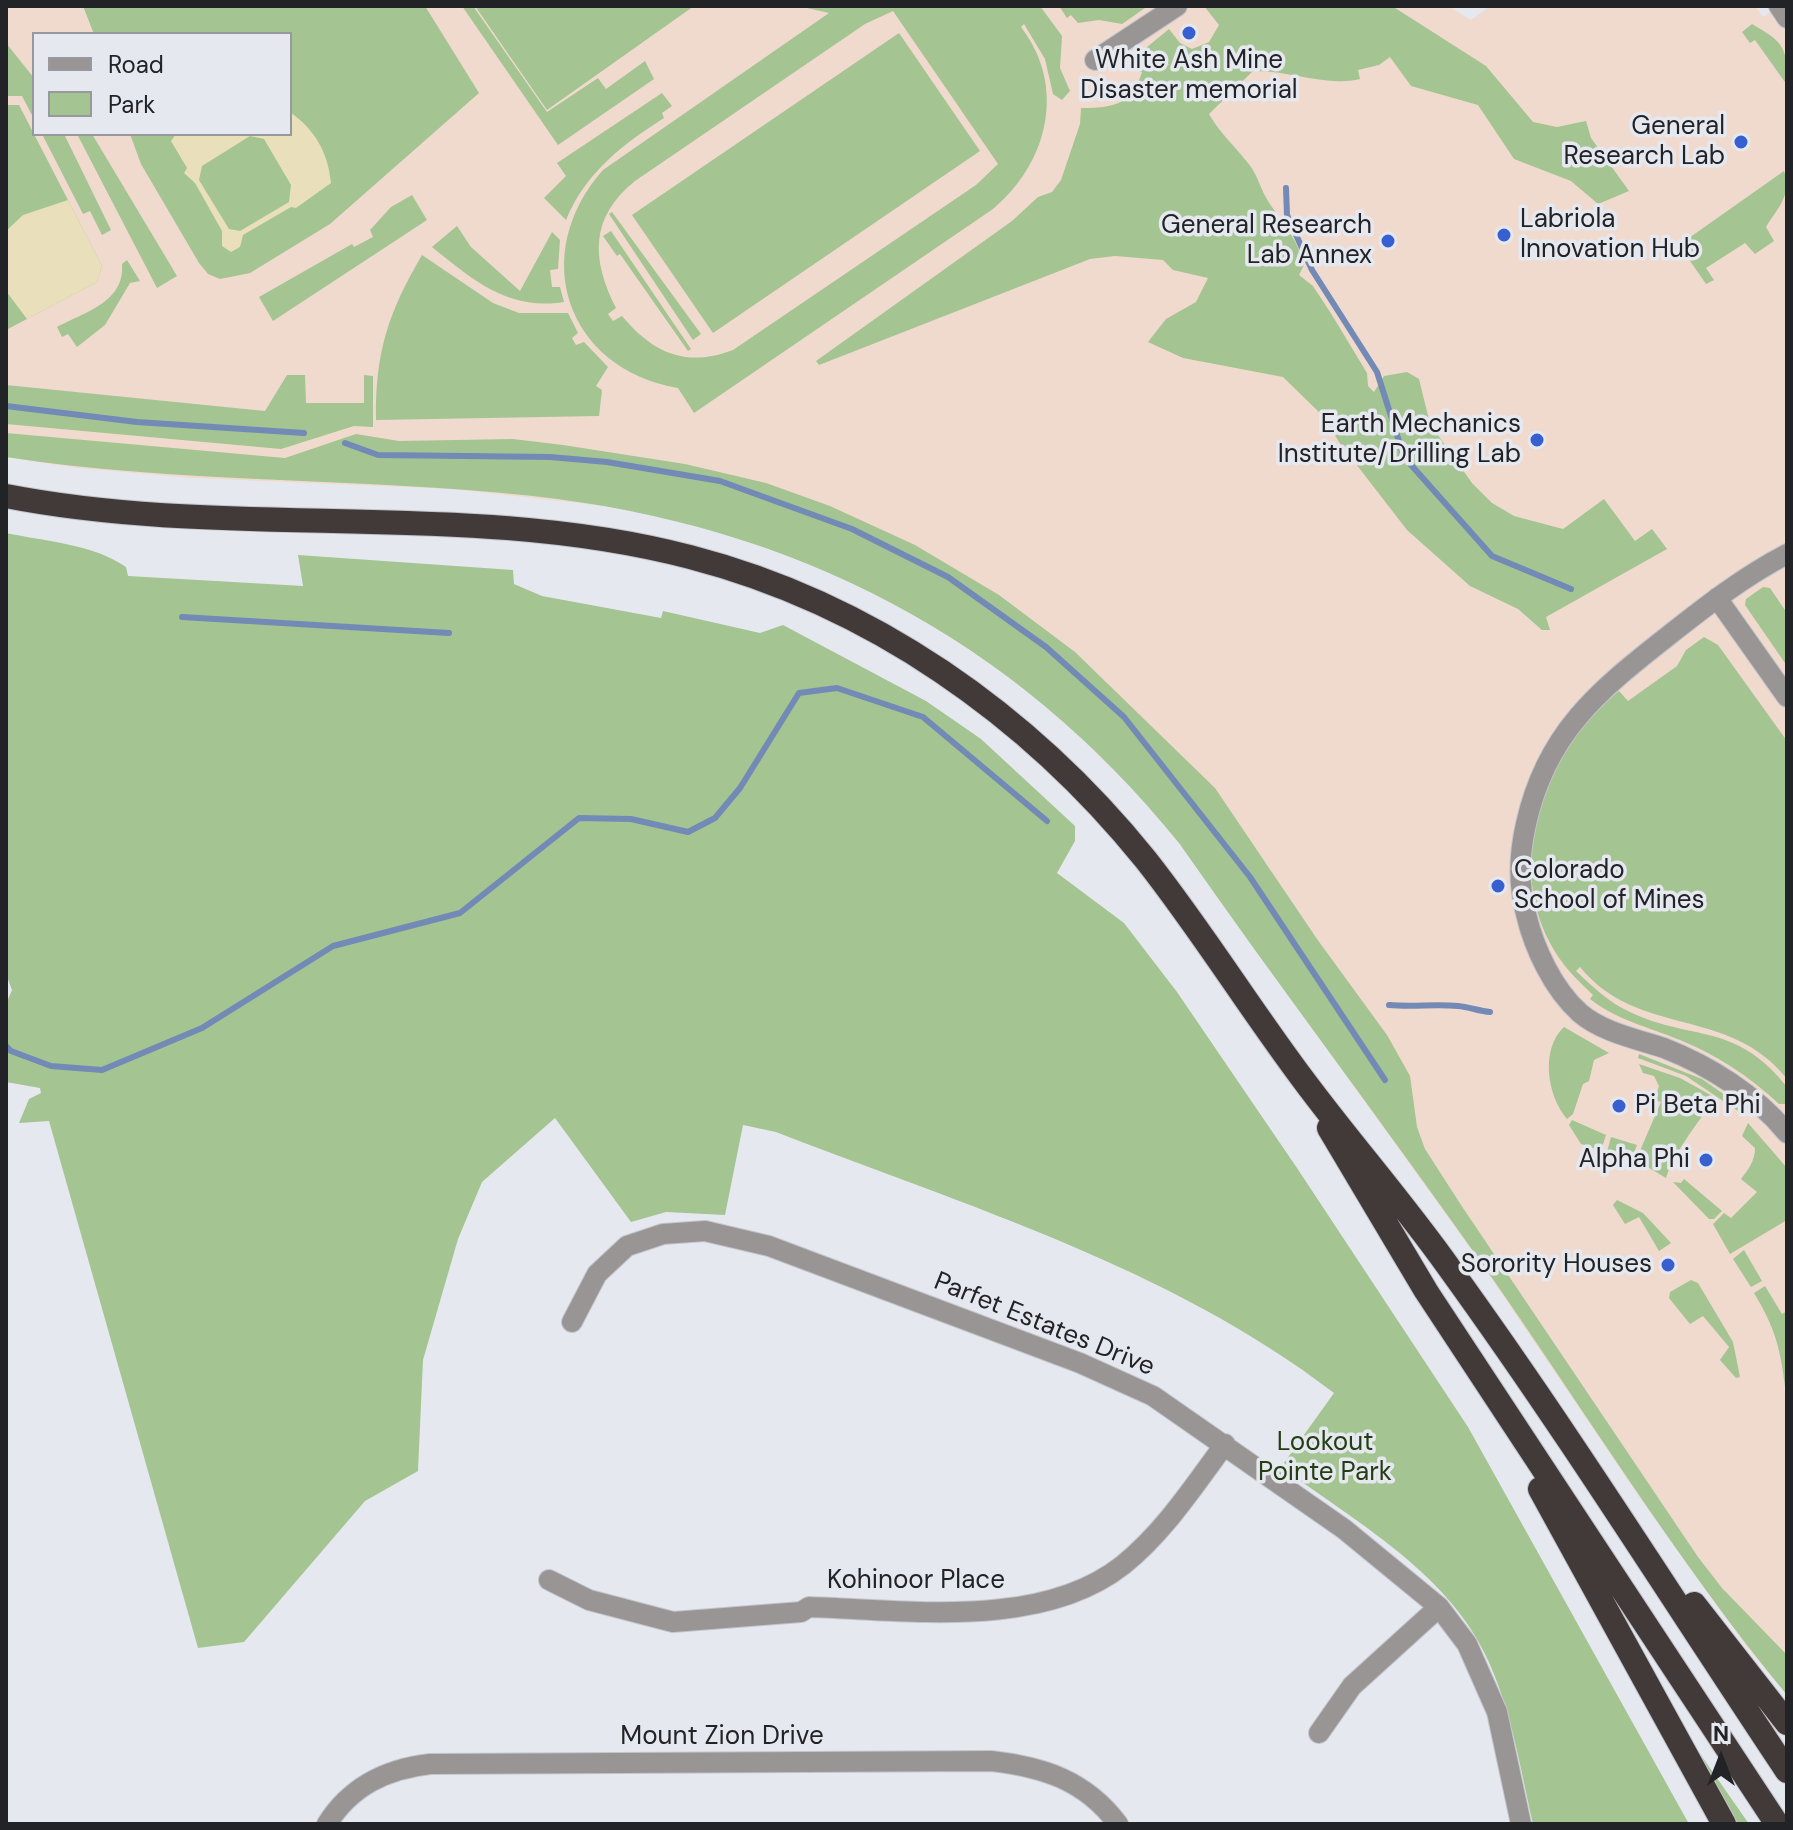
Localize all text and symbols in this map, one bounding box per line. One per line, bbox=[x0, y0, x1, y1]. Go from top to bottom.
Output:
marker: White Ash Mine Disaster memorial bbox=[1180, 24, 1198, 42]
legend bbox=[32, 32, 292, 136]
place label: White Ash Mine Disaster memorial bbox=[1080, 45, 1298, 106]
text: Road bbox=[108, 49, 164, 80]
text: Park bbox=[108, 89, 155, 120]
place label: General Research Lab bbox=[1564, 111, 1725, 172]
marker: General Research Lab bbox=[1732, 133, 1750, 151]
place label: Labriola Innovation Hub bbox=[1520, 204, 1700, 266]
place label: General Research Lab Annex bbox=[1161, 210, 1372, 272]
marker: Labriola Innovation Hub bbox=[1495, 226, 1513, 244]
marker: General Research Lab Annex bbox=[1379, 232, 1397, 250]
place label: Earth Mechanics Institute/Drilling Lab bbox=[1278, 409, 1521, 470]
marker: Earth Mechanics Institute/Drilling Lab bbox=[1528, 431, 1546, 449]
place label: Colorado School of Mines bbox=[1514, 855, 1704, 916]
marker: Colorado School of Mines bbox=[1489, 877, 1507, 895]
place label: Pi Beta Phi bbox=[1635, 1090, 1761, 1122]
marker: Pi Beta Phi bbox=[1610, 1097, 1628, 1115]
place label: Alpha Phi bbox=[1578, 1144, 1690, 1176]
marker: Alpha Phi bbox=[1697, 1151, 1715, 1169]
place label: Sorority Houses bbox=[1461, 1249, 1652, 1281]
marker: Sorority Houses bbox=[1659, 1256, 1677, 1274]
street label: Parfet Estates Drive bbox=[929, 1266, 1159, 1384]
park label: Lookout Pointe Park bbox=[1258, 1427, 1392, 1488]
street label: Kohinoor Place bbox=[827, 1565, 1005, 1597]
north arrow bbox=[1681, 1718, 1761, 1798]
text: N bbox=[1713, 1719, 1729, 1748]
street label: Mount Zion Drive bbox=[620, 1721, 824, 1753]

